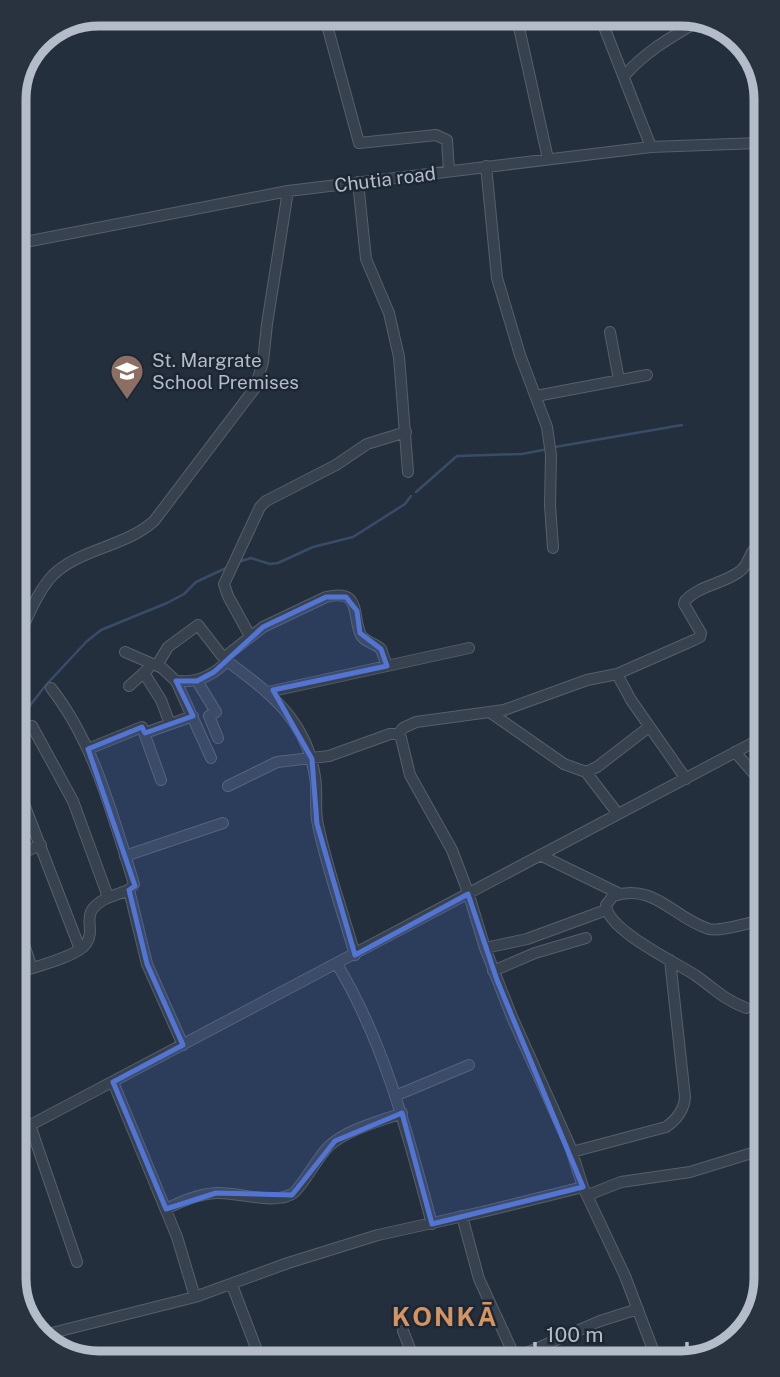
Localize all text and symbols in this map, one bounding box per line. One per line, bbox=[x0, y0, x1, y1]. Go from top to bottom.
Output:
street label: Chutia road bbox=[333, 162, 437, 196]
place label: St. Margrate School Premises bbox=[152, 349, 299, 393]
school or university icon: St. Margrate School Premises bbox=[108, 352, 146, 401]
district label: KONKĀ bbox=[392, 1301, 498, 1332]
scale bar bbox=[535, 1310, 687, 1354]
text: 100 m bbox=[546, 1322, 603, 1347]

